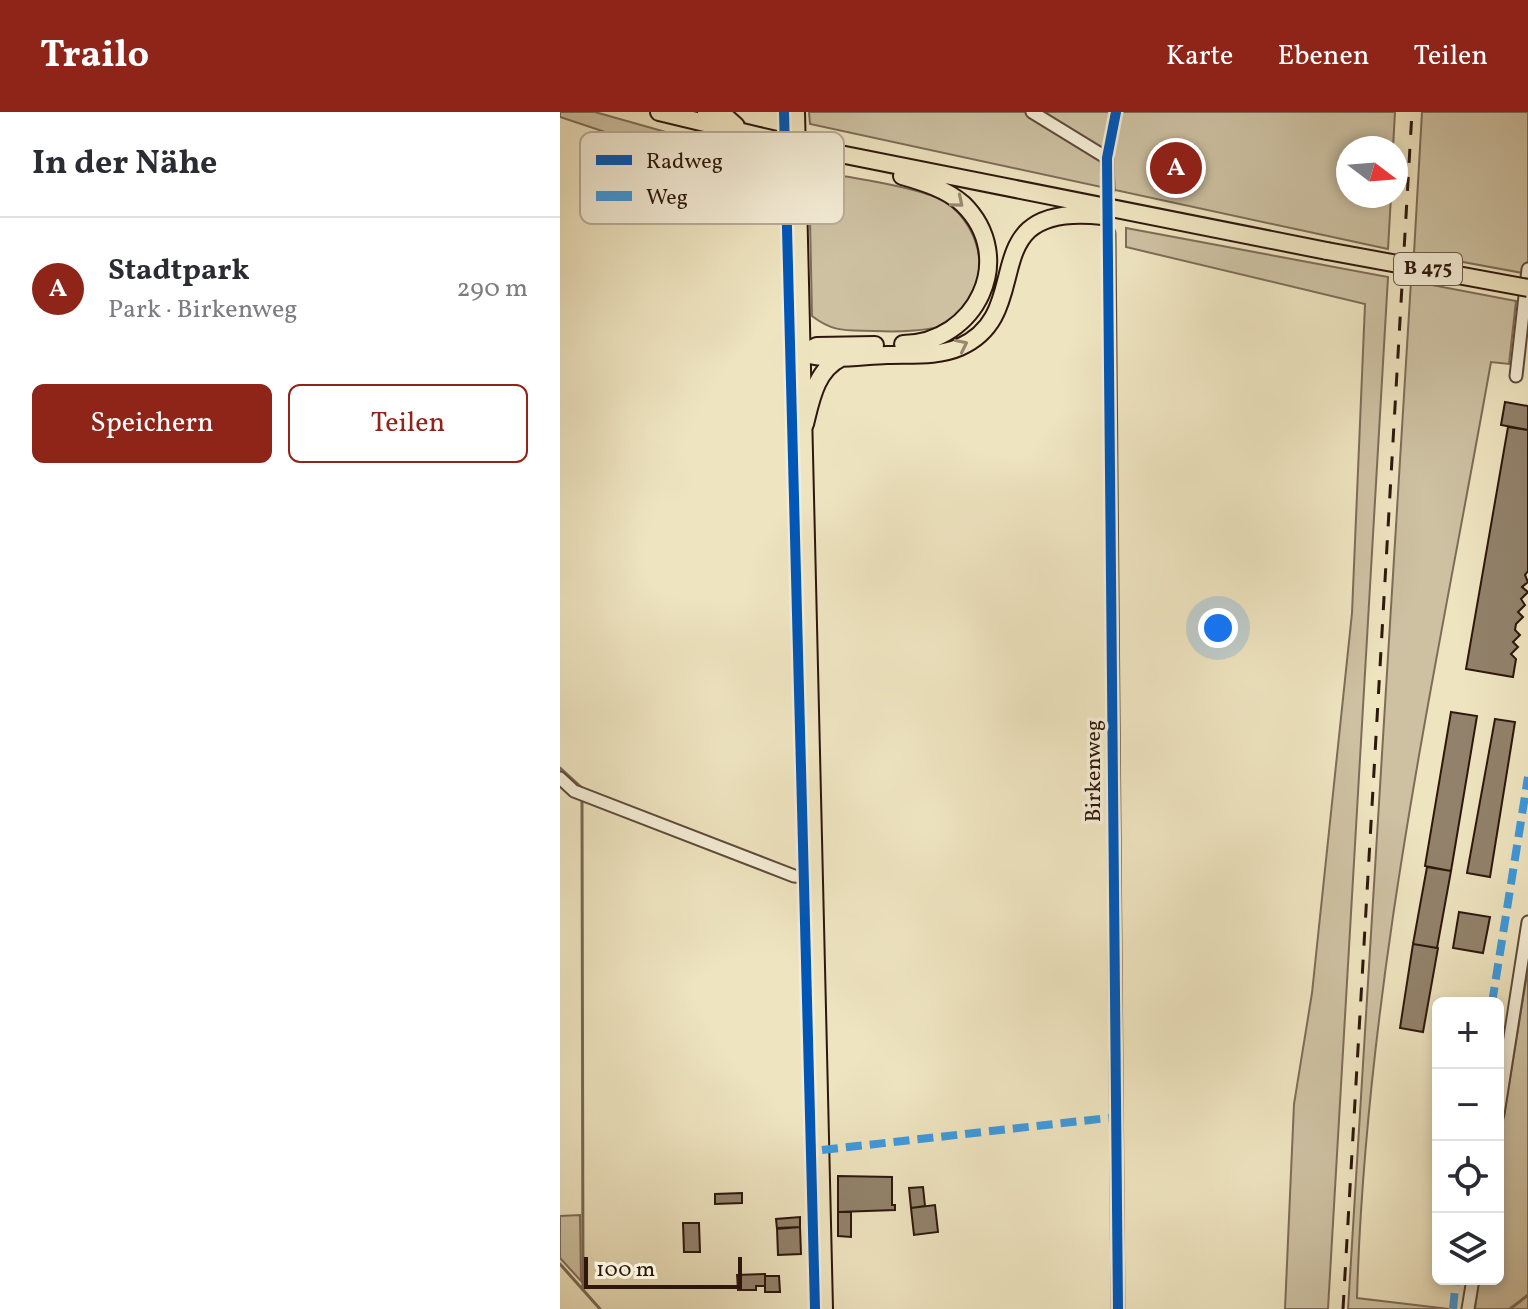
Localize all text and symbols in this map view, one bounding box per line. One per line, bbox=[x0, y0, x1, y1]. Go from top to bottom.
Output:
text: Trailo bbox=[40, 30, 149, 83]
text: Karte bbox=[1166, 37, 1233, 76]
text: Ebenen bbox=[1277, 37, 1370, 76]
text: Teilen bbox=[1414, 37, 1488, 76]
legend bbox=[580, 132, 844, 224]
north arrow bbox=[1336, 136, 1408, 208]
pin: A bbox=[1150, 138, 1202, 198]
text: In der Nähe bbox=[32, 141, 217, 188]
text: Radweg bbox=[646, 147, 723, 178]
text: Weg bbox=[646, 183, 688, 214]
one-way arrow bbox=[949, 192, 964, 207]
text: Stadtpark bbox=[108, 250, 250, 292]
road number: B 475 bbox=[1394, 253, 1462, 285]
text: A bbox=[49, 271, 67, 307]
text: 290 m bbox=[456, 271, 528, 307]
text: Park · Birkenweg bbox=[108, 292, 298, 328]
one-way arrow bbox=[954, 339, 968, 355]
button: Speichern bbox=[32, 384, 272, 463]
button: Teilen bbox=[288, 384, 528, 463]
your location bbox=[1198, 608, 1238, 648]
street label: Birkenweg bbox=[1079, 720, 1110, 822]
map controls bbox=[1432, 997, 1504, 1285]
button: + bbox=[1432, 997, 1504, 1069]
button: − bbox=[1432, 1069, 1504, 1141]
button: locate bbox=[1432, 1141, 1504, 1213]
button: layers bbox=[1432, 1213, 1504, 1285]
scale bar bbox=[584, 1253, 742, 1289]
text: 100 m bbox=[596, 1255, 655, 1286]

